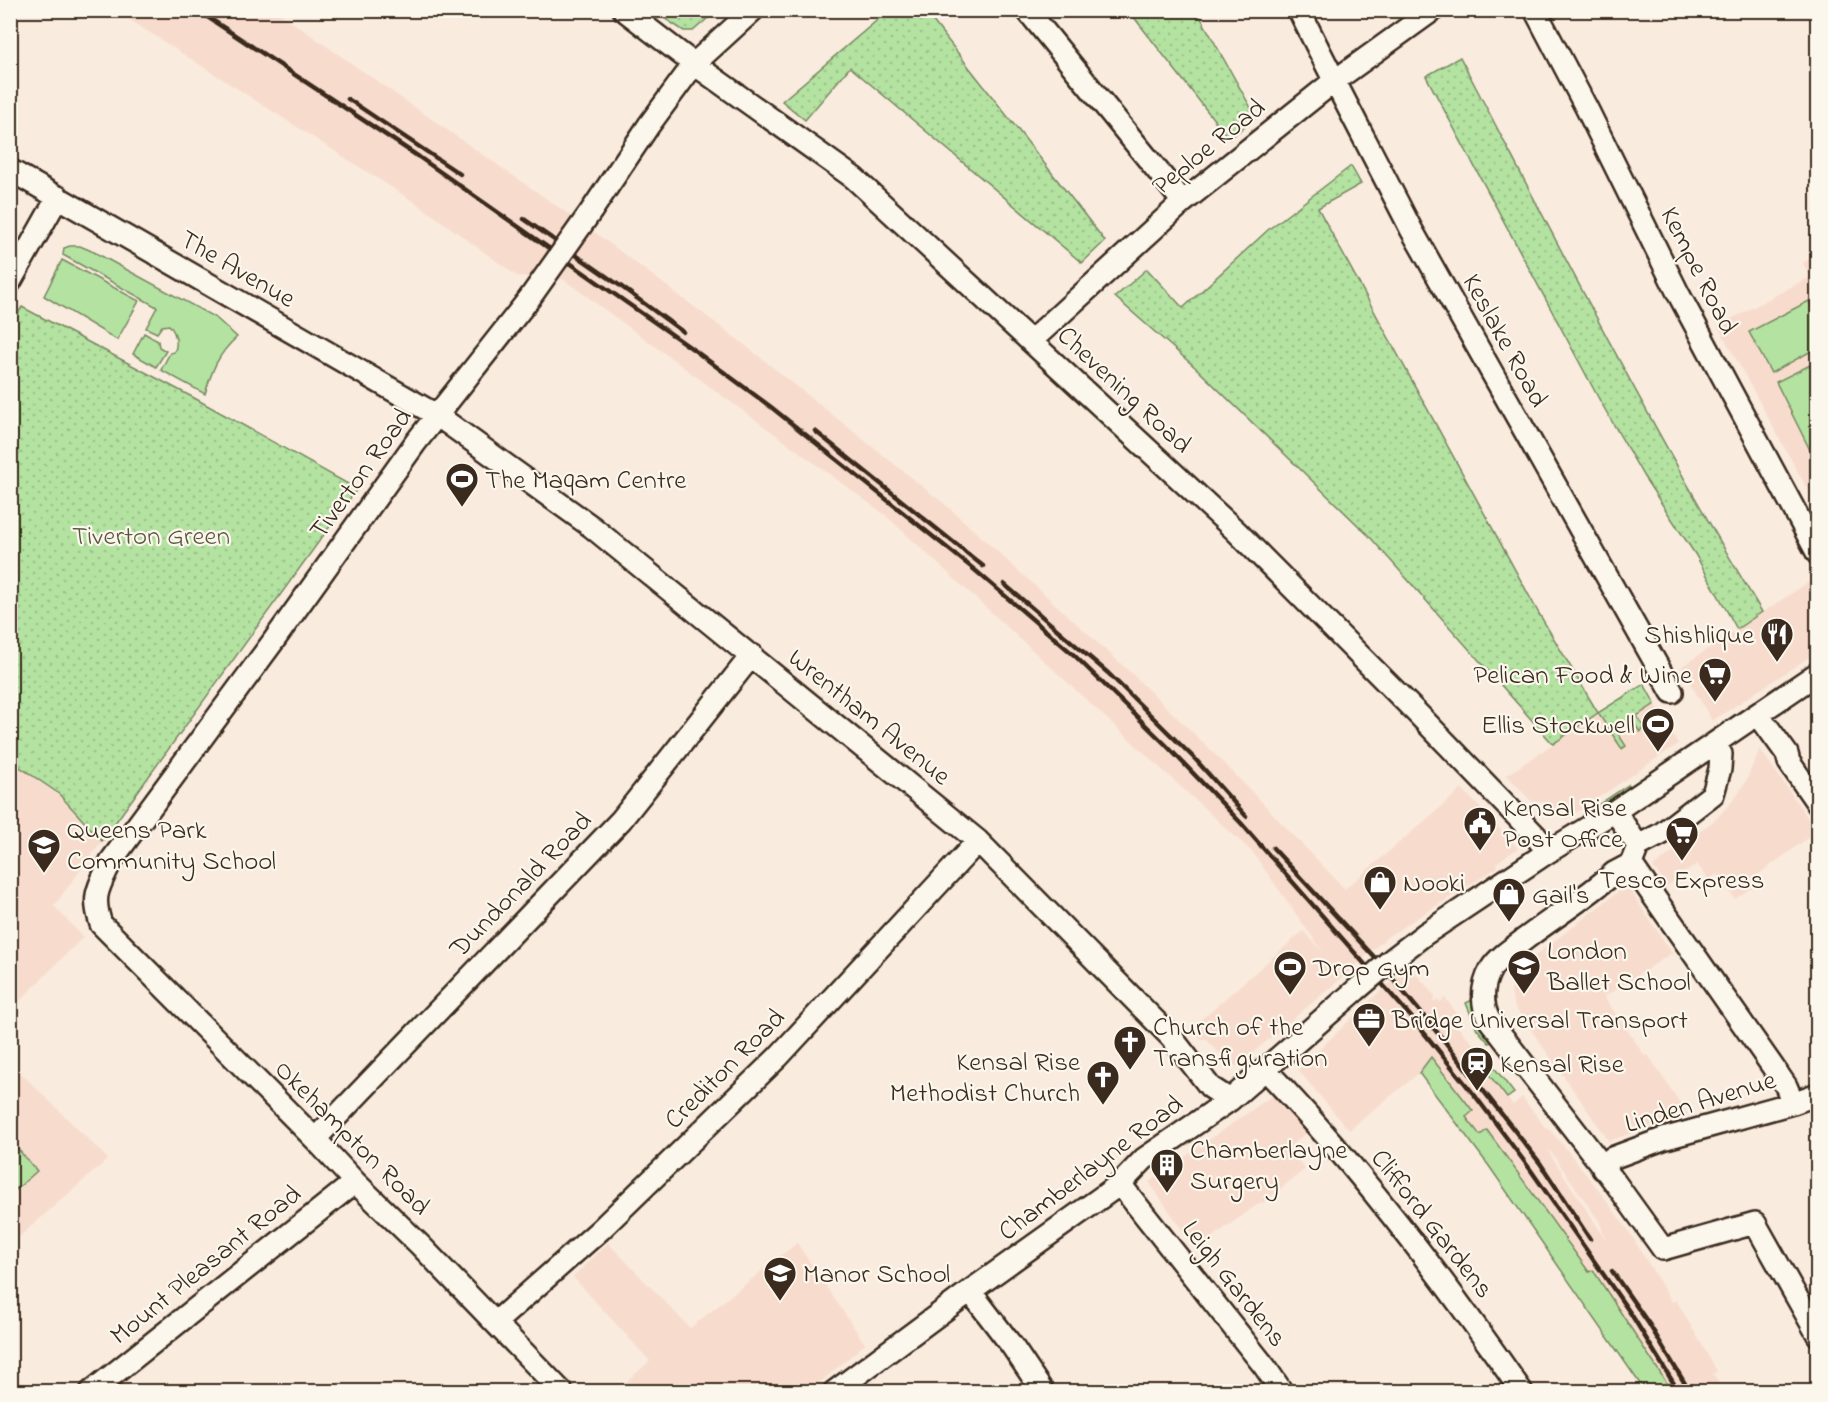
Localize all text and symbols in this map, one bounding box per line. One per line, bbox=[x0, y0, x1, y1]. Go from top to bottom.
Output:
street label: Peploe Road bbox=[1144, 90, 1275, 206]
street label: Kempe Road bbox=[1649, 201, 1747, 342]
street label: The Avenue bbox=[172, 221, 303, 319]
street label: Keslake Road bbox=[1451, 267, 1557, 415]
street label: Chevening Road bbox=[1047, 318, 1200, 464]
street label: Tiverton Road bbox=[301, 401, 423, 548]
sports icon: The Maqam Centre bbox=[444, 461, 480, 508]
place label: The Maqam Centre bbox=[485, 462, 687, 501]
park label: Tiverton Green bbox=[72, 518, 230, 557]
restaurant icon: Shishlique bbox=[1759, 616, 1795, 663]
place label: Shishlique bbox=[1644, 617, 1755, 656]
street label: Wrentham Avenue bbox=[779, 640, 959, 796]
supermarket icon: Pelican Food & Wine bbox=[1697, 656, 1733, 703]
place label: Pelican Food & Wine bbox=[1473, 657, 1693, 696]
sports icon: Ellis Stockwell bbox=[1640, 706, 1676, 753]
place label: Ellis Stockwell bbox=[1481, 707, 1635, 746]
place label: Kensal Rise Post Office bbox=[1503, 790, 1628, 860]
street label: Dundonald Road bbox=[441, 804, 602, 969]
public building icon: Kensal Rise Post Office bbox=[1462, 805, 1498, 852]
place label: Queens Park Community School bbox=[67, 812, 276, 882]
supermarket icon: Tesco Express bbox=[1664, 815, 1700, 862]
school or university icon: Queens Park Community School bbox=[26, 827, 62, 874]
place label: Tesco Express bbox=[1599, 862, 1765, 901]
shop icon: Nooki bbox=[1362, 864, 1398, 911]
place label: Nooki bbox=[1403, 865, 1465, 904]
shop icon: Gail's bbox=[1491, 876, 1527, 923]
place label: Gail's bbox=[1532, 877, 1589, 916]
place label: London Ballet School bbox=[1546, 933, 1691, 1003]
school or university icon: London Ballet School bbox=[1506, 948, 1542, 995]
sports icon: Drop Gym bbox=[1272, 949, 1308, 996]
place label: Drop Gym bbox=[1312, 950, 1430, 989]
street label: Crediton Road bbox=[656, 1000, 795, 1139]
office icon: Bridge Universal Transport bbox=[1351, 1001, 1387, 1048]
place label: Bridge Universal Transport bbox=[1391, 1002, 1688, 1041]
place label: Church of the Transfiguration bbox=[1153, 1009, 1328, 1079]
church icon: Church of the Transfiguration bbox=[1112, 1024, 1148, 1071]
place label: Kensal Rise Methodist Church bbox=[890, 1044, 1081, 1114]
station icon: Kensal Rise bbox=[1459, 1045, 1495, 1092]
place label: Kensal Rise bbox=[1500, 1046, 1625, 1085]
street label: Okehampton Road bbox=[264, 1052, 438, 1226]
church icon: Kensal Rise Methodist Church bbox=[1085, 1059, 1121, 1106]
street label: Linden Avenue bbox=[1620, 1062, 1782, 1145]
street label: Chamberlayne Road bbox=[991, 1086, 1192, 1252]
place label: Chamberlayne Surgery bbox=[1190, 1132, 1348, 1202]
street label: Clifford Gardens bbox=[1360, 1141, 1502, 1308]
building icon: Chamberlayne Surgery bbox=[1149, 1147, 1185, 1194]
street label: Mount Pleasant Road bbox=[102, 1176, 311, 1355]
street label: Leigh Gardens bbox=[1171, 1213, 1295, 1356]
school or university icon: Manor School bbox=[762, 1255, 798, 1302]
place label: Manor School bbox=[803, 1256, 950, 1295]

